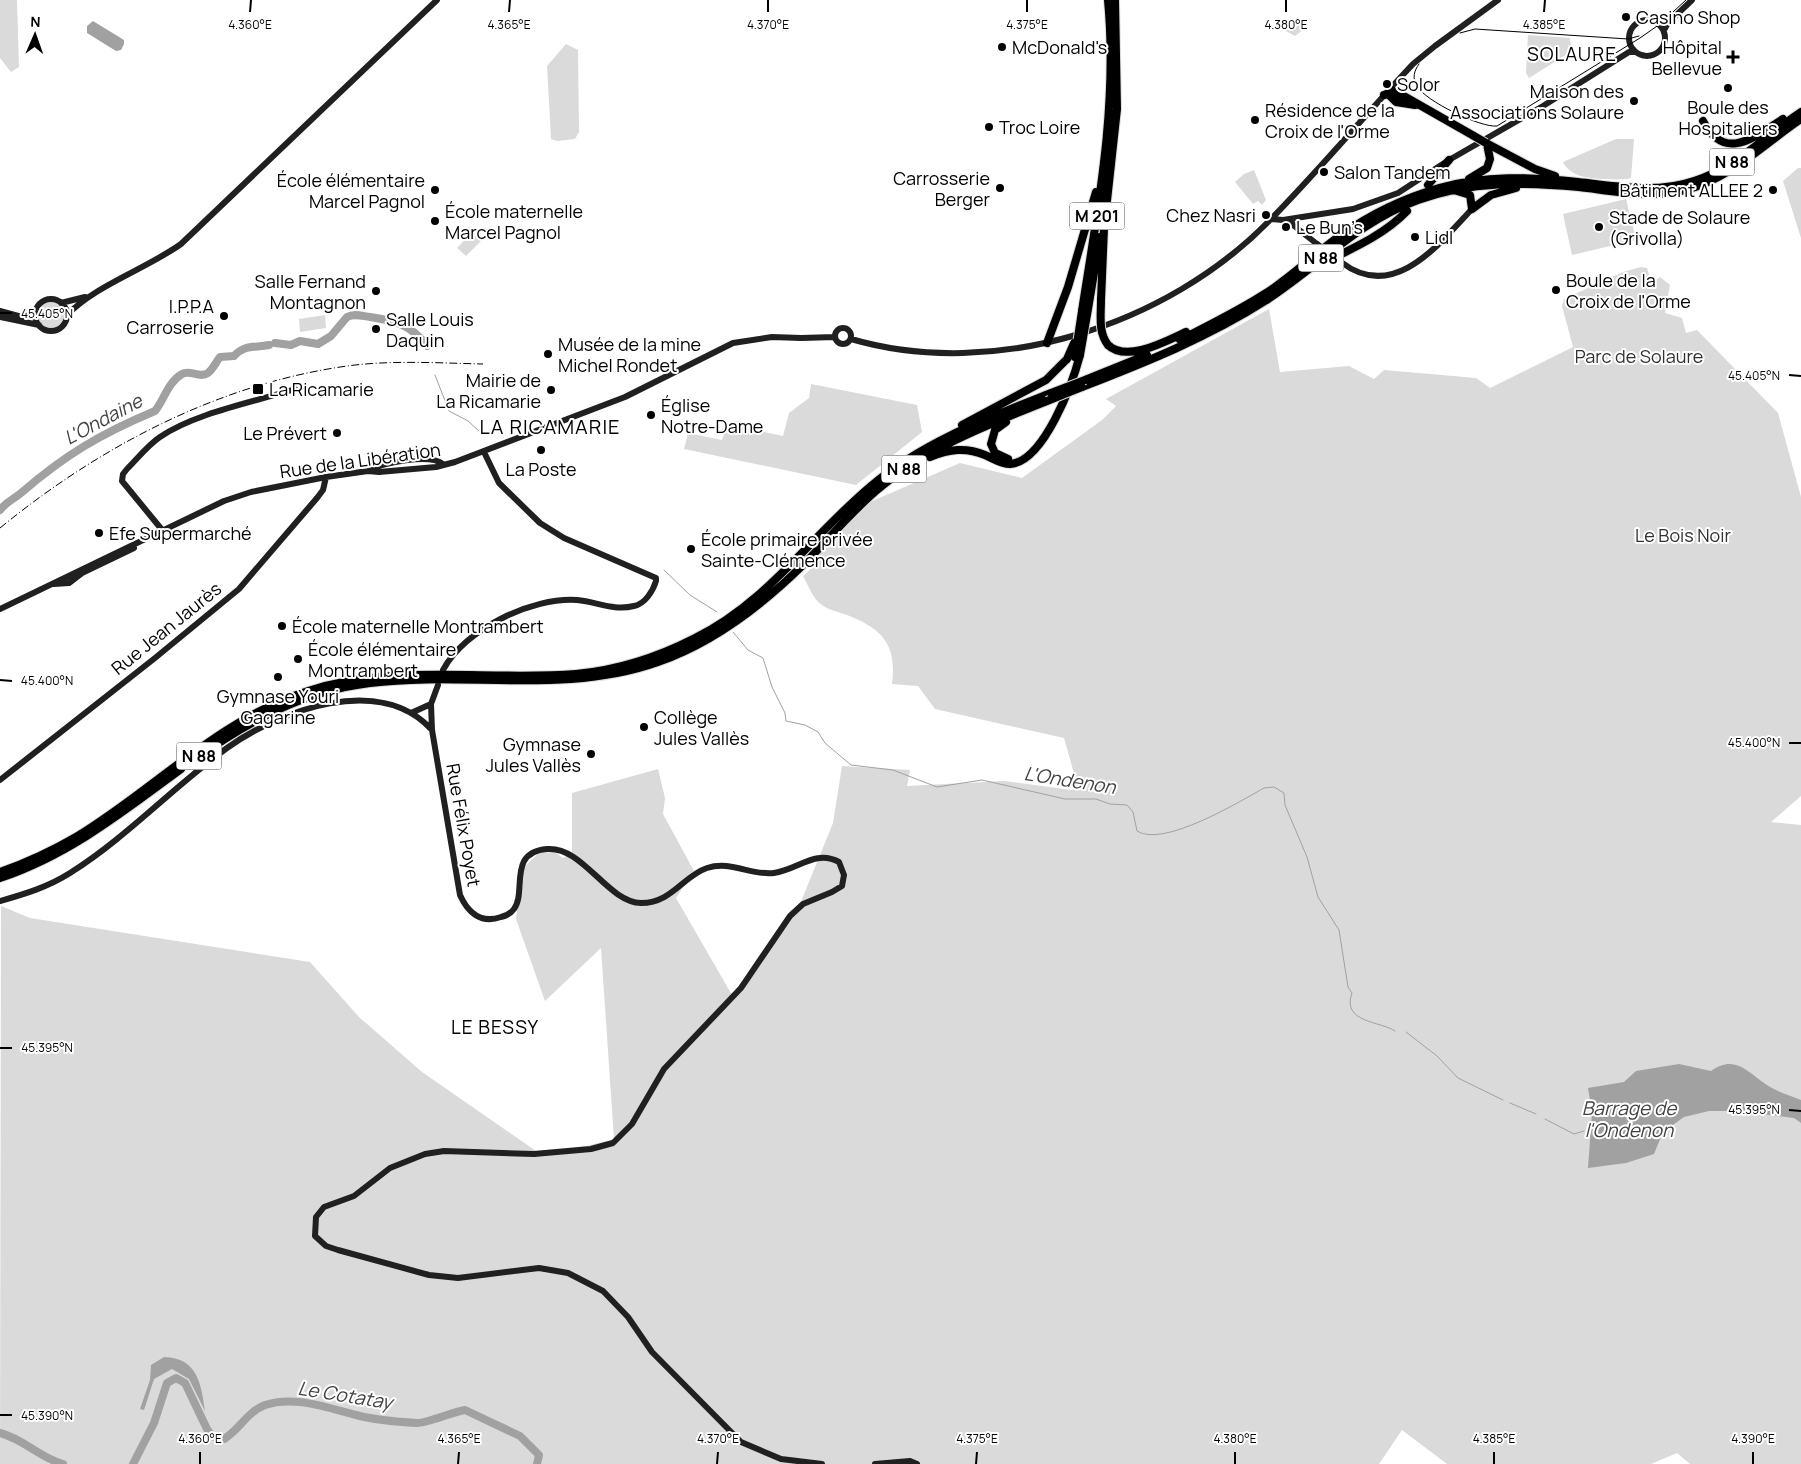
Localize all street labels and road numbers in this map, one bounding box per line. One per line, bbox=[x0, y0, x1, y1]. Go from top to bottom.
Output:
road number: N 88 bbox=[1710, 148, 1754, 176]
road number: M 201 bbox=[1070, 202, 1124, 230]
road number: N 88 bbox=[1298, 244, 1344, 272]
street label: Rue de la Libération bbox=[278, 437, 442, 483]
road number: N 88 bbox=[882, 456, 926, 482]
street label: Rue Jean Jaurès bbox=[106, 576, 226, 680]
road number: N 88 bbox=[176, 742, 222, 769]
street label: Rue Félix Poyet bbox=[441, 761, 487, 889]

